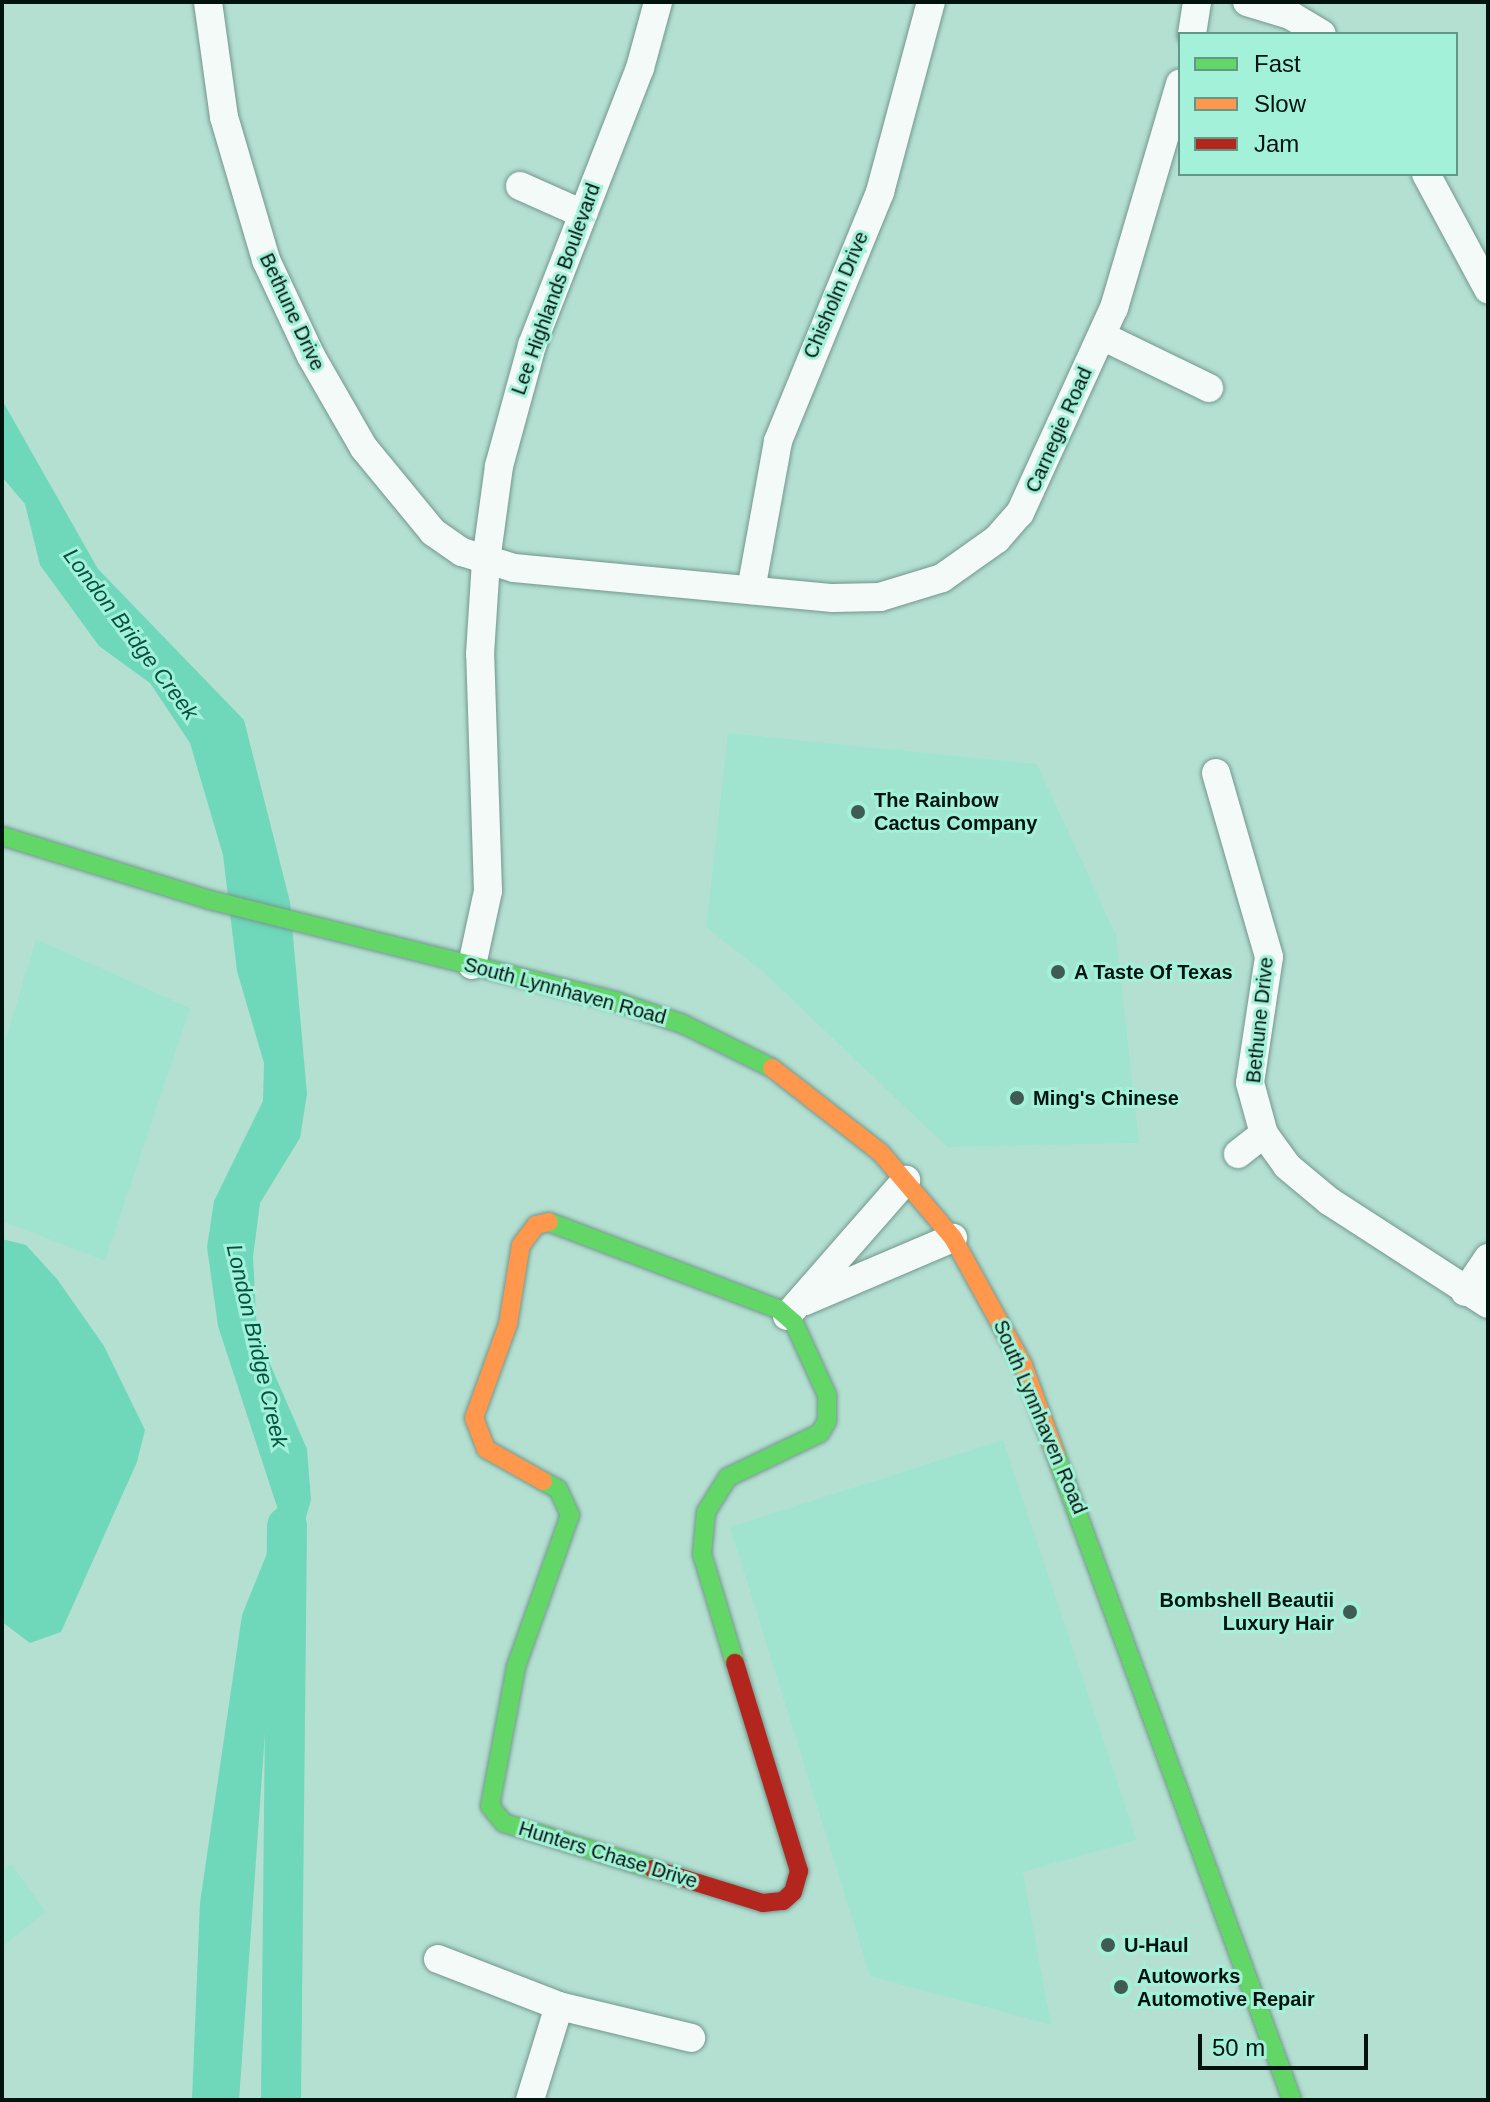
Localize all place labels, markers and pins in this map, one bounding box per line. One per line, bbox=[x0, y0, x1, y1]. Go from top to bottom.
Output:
place label: The Rainbow Cactus Company bbox=[874, 788, 1037, 835]
marker: The Rainbow Cactus Company bbox=[849, 803, 867, 821]
place label: A Taste Of Texas bbox=[1074, 960, 1233, 984]
marker: A Taste Of Texas bbox=[1049, 963, 1067, 981]
place label: Ming's Chinese bbox=[1033, 1086, 1179, 1110]
marker: Ming's Chinese bbox=[1008, 1089, 1026, 1107]
place label: Bombshell Beautii Luxury Hair bbox=[1160, 1588, 1334, 1635]
marker: Bombshell Beautii Luxury Hair bbox=[1341, 1603, 1359, 1621]
place label: U-Haul bbox=[1124, 1933, 1188, 1957]
marker: U-Haul bbox=[1099, 1936, 1117, 1954]
place label: Autoworks Automotive Repair bbox=[1137, 1964, 1315, 2011]
marker: Autoworks Automotive Repair bbox=[1112, 1978, 1130, 1996]

